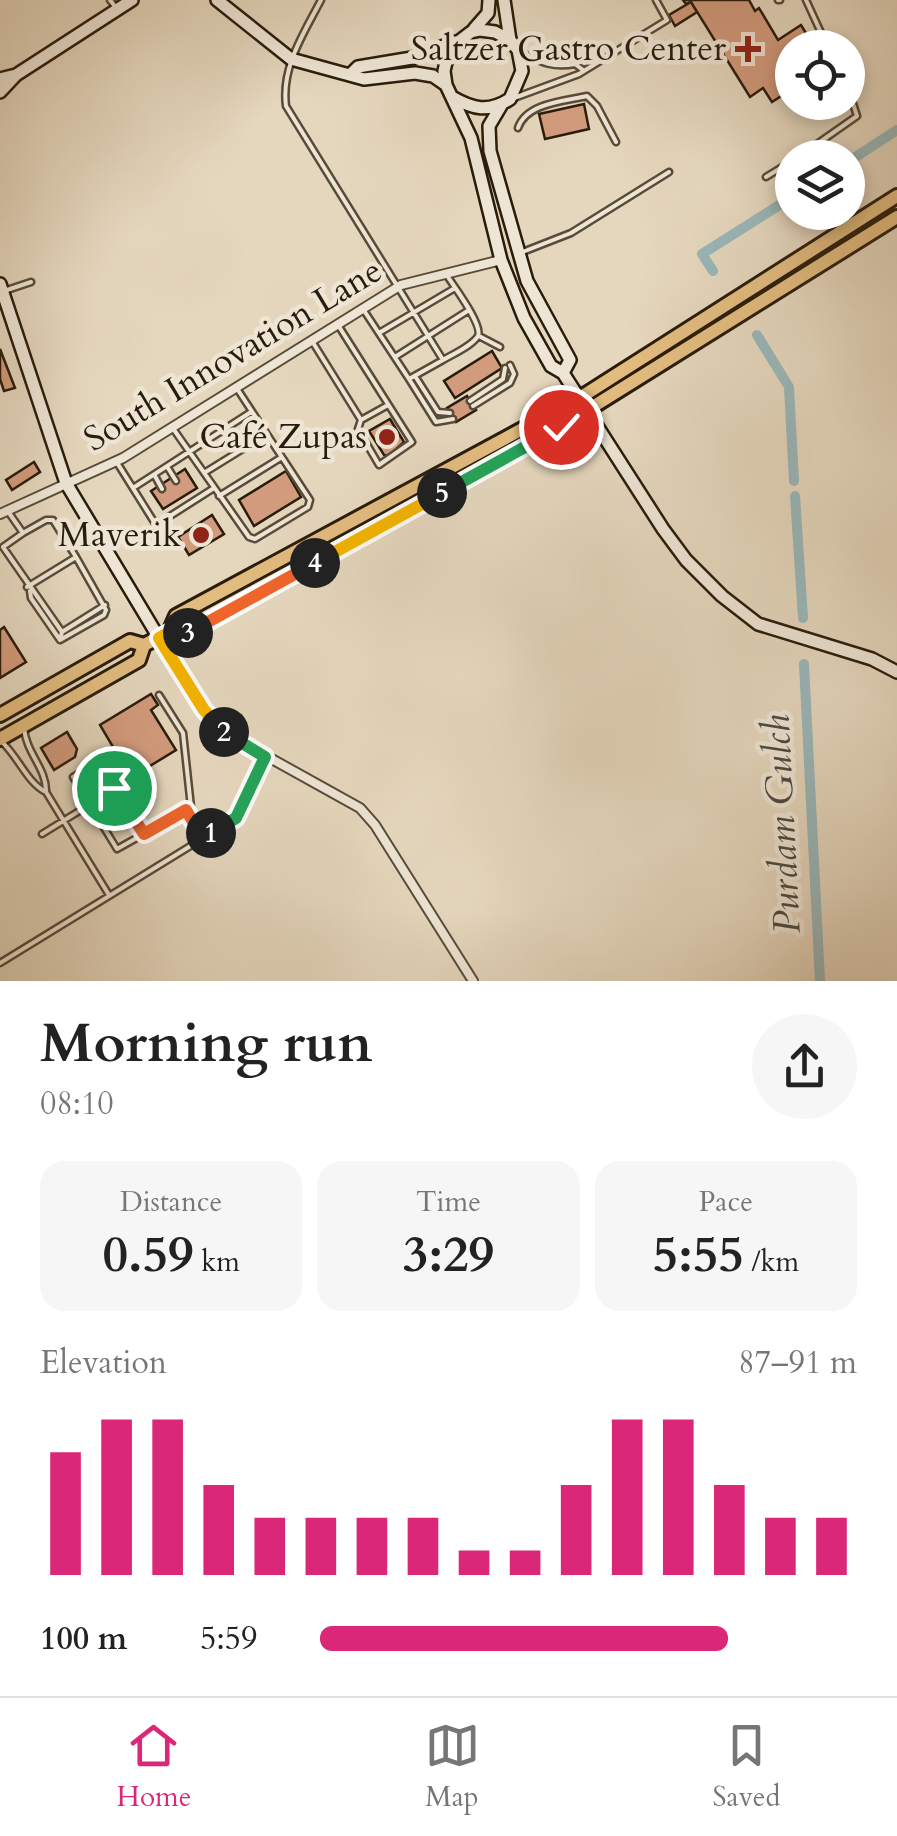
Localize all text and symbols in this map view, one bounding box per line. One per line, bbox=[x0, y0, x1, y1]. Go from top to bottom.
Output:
place label: Saltzer Gastro Center bbox=[411, 25, 726, 73]
map controls bbox=[775, 30, 865, 230]
button: locate bbox=[775, 30, 865, 120]
marker: Saltzer Gastro Center bbox=[735, 36, 761, 62]
button: layers bbox=[775, 140, 865, 230]
street label: South Innovation Lane bbox=[75, 247, 391, 463]
pin bbox=[519, 385, 604, 470]
icon: check bbox=[534, 400, 589, 455]
place label: Café Zupas bbox=[200, 413, 367, 461]
marker: Café Zupas bbox=[376, 426, 398, 448]
pin: 5 bbox=[417, 468, 467, 518]
text: 5 bbox=[435, 474, 449, 512]
place label: Maverik bbox=[58, 511, 181, 559]
marker: Maverik bbox=[190, 524, 212, 546]
pin: 4 bbox=[290, 538, 340, 588]
text: 4 bbox=[308, 544, 322, 582]
pin: 3 bbox=[163, 608, 213, 658]
text: 3 bbox=[181, 614, 195, 652]
pin: 2 bbox=[199, 707, 249, 757]
text: 2 bbox=[217, 713, 231, 751]
water label: Purdam Gulch bbox=[750, 713, 814, 935]
pin bbox=[72, 746, 157, 831]
icon: arrive bbox=[87, 761, 142, 816]
pin: 1 bbox=[186, 808, 236, 858]
text: 1 bbox=[204, 814, 218, 852]
text: Morning run bbox=[40, 1007, 373, 1081]
button: share bbox=[752, 1014, 857, 1119]
text: 08:10 bbox=[40, 1082, 114, 1126]
text: Distance bbox=[120, 1183, 222, 1221]
text: Time bbox=[416, 1183, 481, 1221]
text: Pace bbox=[699, 1183, 753, 1221]
text: 0.59 bbox=[102, 1221, 194, 1289]
text: 3:29 bbox=[403, 1221, 494, 1289]
text: 5:55 bbox=[653, 1221, 744, 1289]
text: km bbox=[194, 1243, 240, 1281]
text: /km bbox=[744, 1243, 799, 1281]
text: Elevation bbox=[40, 1341, 167, 1385]
text: 87–91 m bbox=[738, 1341, 857, 1385]
text: 100 m bbox=[40, 1617, 127, 1661]
text: 5:59 bbox=[200, 1617, 257, 1661]
tab: Home bbox=[117, 1718, 191, 1816]
tab: Map bbox=[425, 1718, 480, 1816]
tab: Saved bbox=[713, 1718, 780, 1816]

